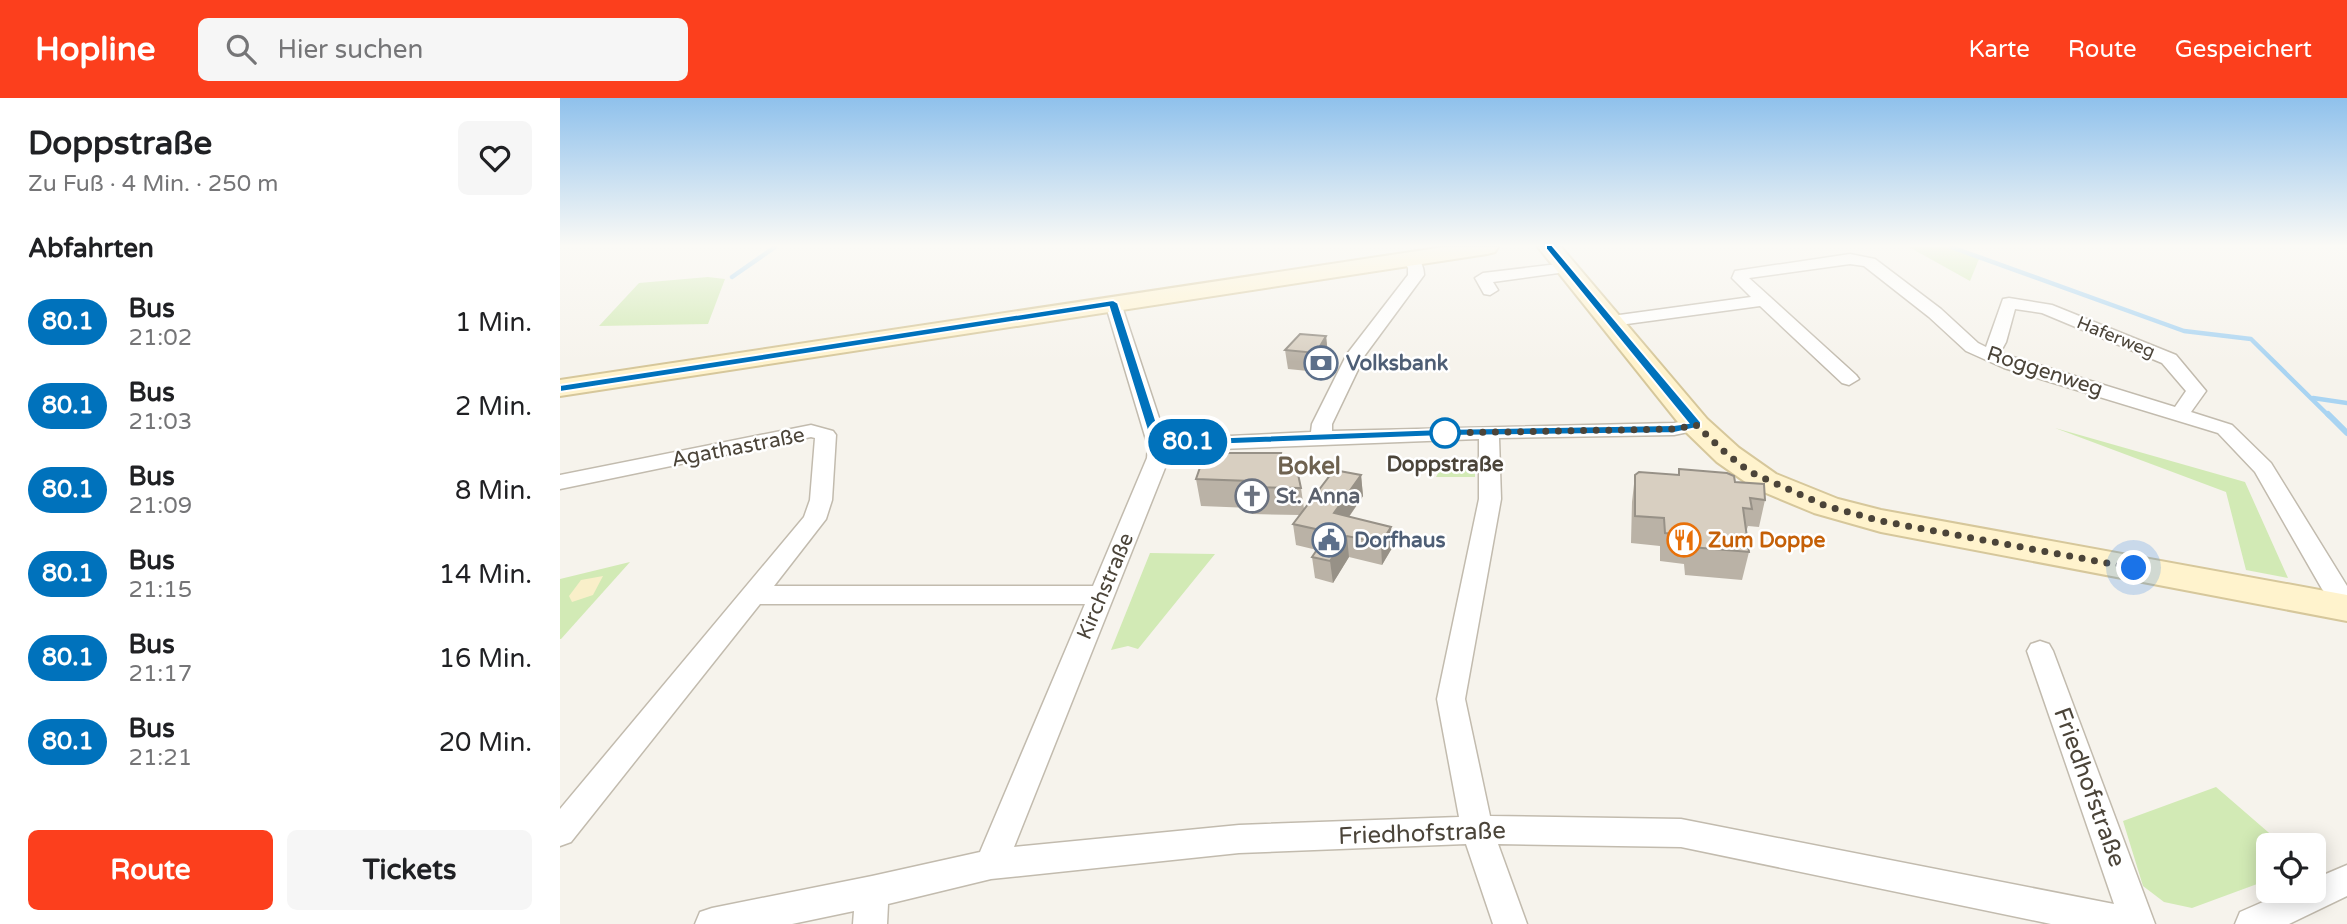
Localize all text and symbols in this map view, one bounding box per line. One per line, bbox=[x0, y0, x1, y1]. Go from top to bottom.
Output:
search box bbox=[198, 18, 688, 81]
text: Hopline bbox=[35, 30, 156, 69]
icon: search bbox=[222, 30, 260, 68]
text: Hier suchen bbox=[278, 34, 423, 65]
text: Karte bbox=[1968, 35, 2030, 64]
text: Route bbox=[2068, 35, 2137, 64]
text: Gespeichert bbox=[2175, 35, 2312, 64]
button: heart bbox=[458, 121, 532, 195]
text: Doppstraße bbox=[28, 124, 212, 163]
text: Zu Fuß · 4 Min. · 250 m bbox=[28, 170, 278, 198]
text: Abfahrten bbox=[28, 233, 154, 264]
text: Bus bbox=[128, 293, 175, 324]
text: 80.1 bbox=[42, 307, 93, 336]
text: 1 Min. bbox=[455, 307, 532, 338]
street label: Haferweg bbox=[2074, 311, 2158, 363]
text: 21:02 bbox=[128, 324, 192, 352]
street label: Roggenweg bbox=[1984, 341, 2106, 402]
bank icon: Volksbank bbox=[1302, 344, 1340, 382]
place label: Volksbank bbox=[1346, 351, 1449, 376]
text: Bus bbox=[128, 377, 175, 408]
text: 80.1 bbox=[42, 391, 93, 420]
text: 2 Min. bbox=[455, 391, 532, 422]
text: 21:03 bbox=[128, 408, 192, 436]
marker: Doppstraße bbox=[1430, 418, 1460, 448]
line badge: 80.1 bbox=[1139, 419, 1237, 465]
street label: Agathastraße bbox=[669, 422, 807, 473]
text: 80.1 bbox=[1162, 427, 1214, 456]
district label: Bokel bbox=[1277, 452, 1341, 481]
place label: Doppstraße bbox=[1386, 452, 1504, 477]
text: Bus bbox=[128, 461, 175, 492]
text: 80.1 bbox=[42, 475, 93, 504]
text: 8 Min. bbox=[455, 475, 532, 506]
church icon: St. Anna bbox=[1233, 477, 1271, 515]
place label: St. Anna bbox=[1276, 484, 1360, 509]
text: 21:09 bbox=[128, 492, 192, 520]
public building icon: Dorfhaus bbox=[1310, 521, 1348, 559]
restaurant icon: Zum Doppe bbox=[1665, 521, 1703, 559]
place label: Dorfhaus bbox=[1354, 528, 1446, 553]
place label: Zum Doppe bbox=[1708, 528, 1826, 553]
street label: Kirchstraße bbox=[1072, 529, 1139, 643]
text: Bus bbox=[128, 545, 175, 576]
your location bbox=[2116, 550, 2151, 585]
text: 80.1 bbox=[42, 559, 93, 588]
text: 14 Min. bbox=[439, 559, 532, 590]
text: 21:15 bbox=[128, 576, 192, 604]
text: Bus bbox=[128, 629, 175, 660]
text: 80.1 bbox=[42, 643, 93, 672]
text: 16 Min. bbox=[439, 643, 532, 674]
text: 21:17 bbox=[128, 660, 192, 688]
street label: Friedhofstraße bbox=[2047, 703, 2132, 871]
text: Bus bbox=[128, 713, 175, 744]
text: 80.1 bbox=[42, 727, 93, 756]
text: 20 Min. bbox=[439, 727, 532, 758]
text: 21:21 bbox=[128, 744, 192, 772]
street label: Friedhofstraße bbox=[1338, 816, 1506, 851]
button: Route bbox=[28, 830, 273, 910]
button: Tickets bbox=[287, 830, 532, 910]
map controls bbox=[2256, 833, 2326, 903]
button: locate bbox=[2256, 833, 2326, 903]

